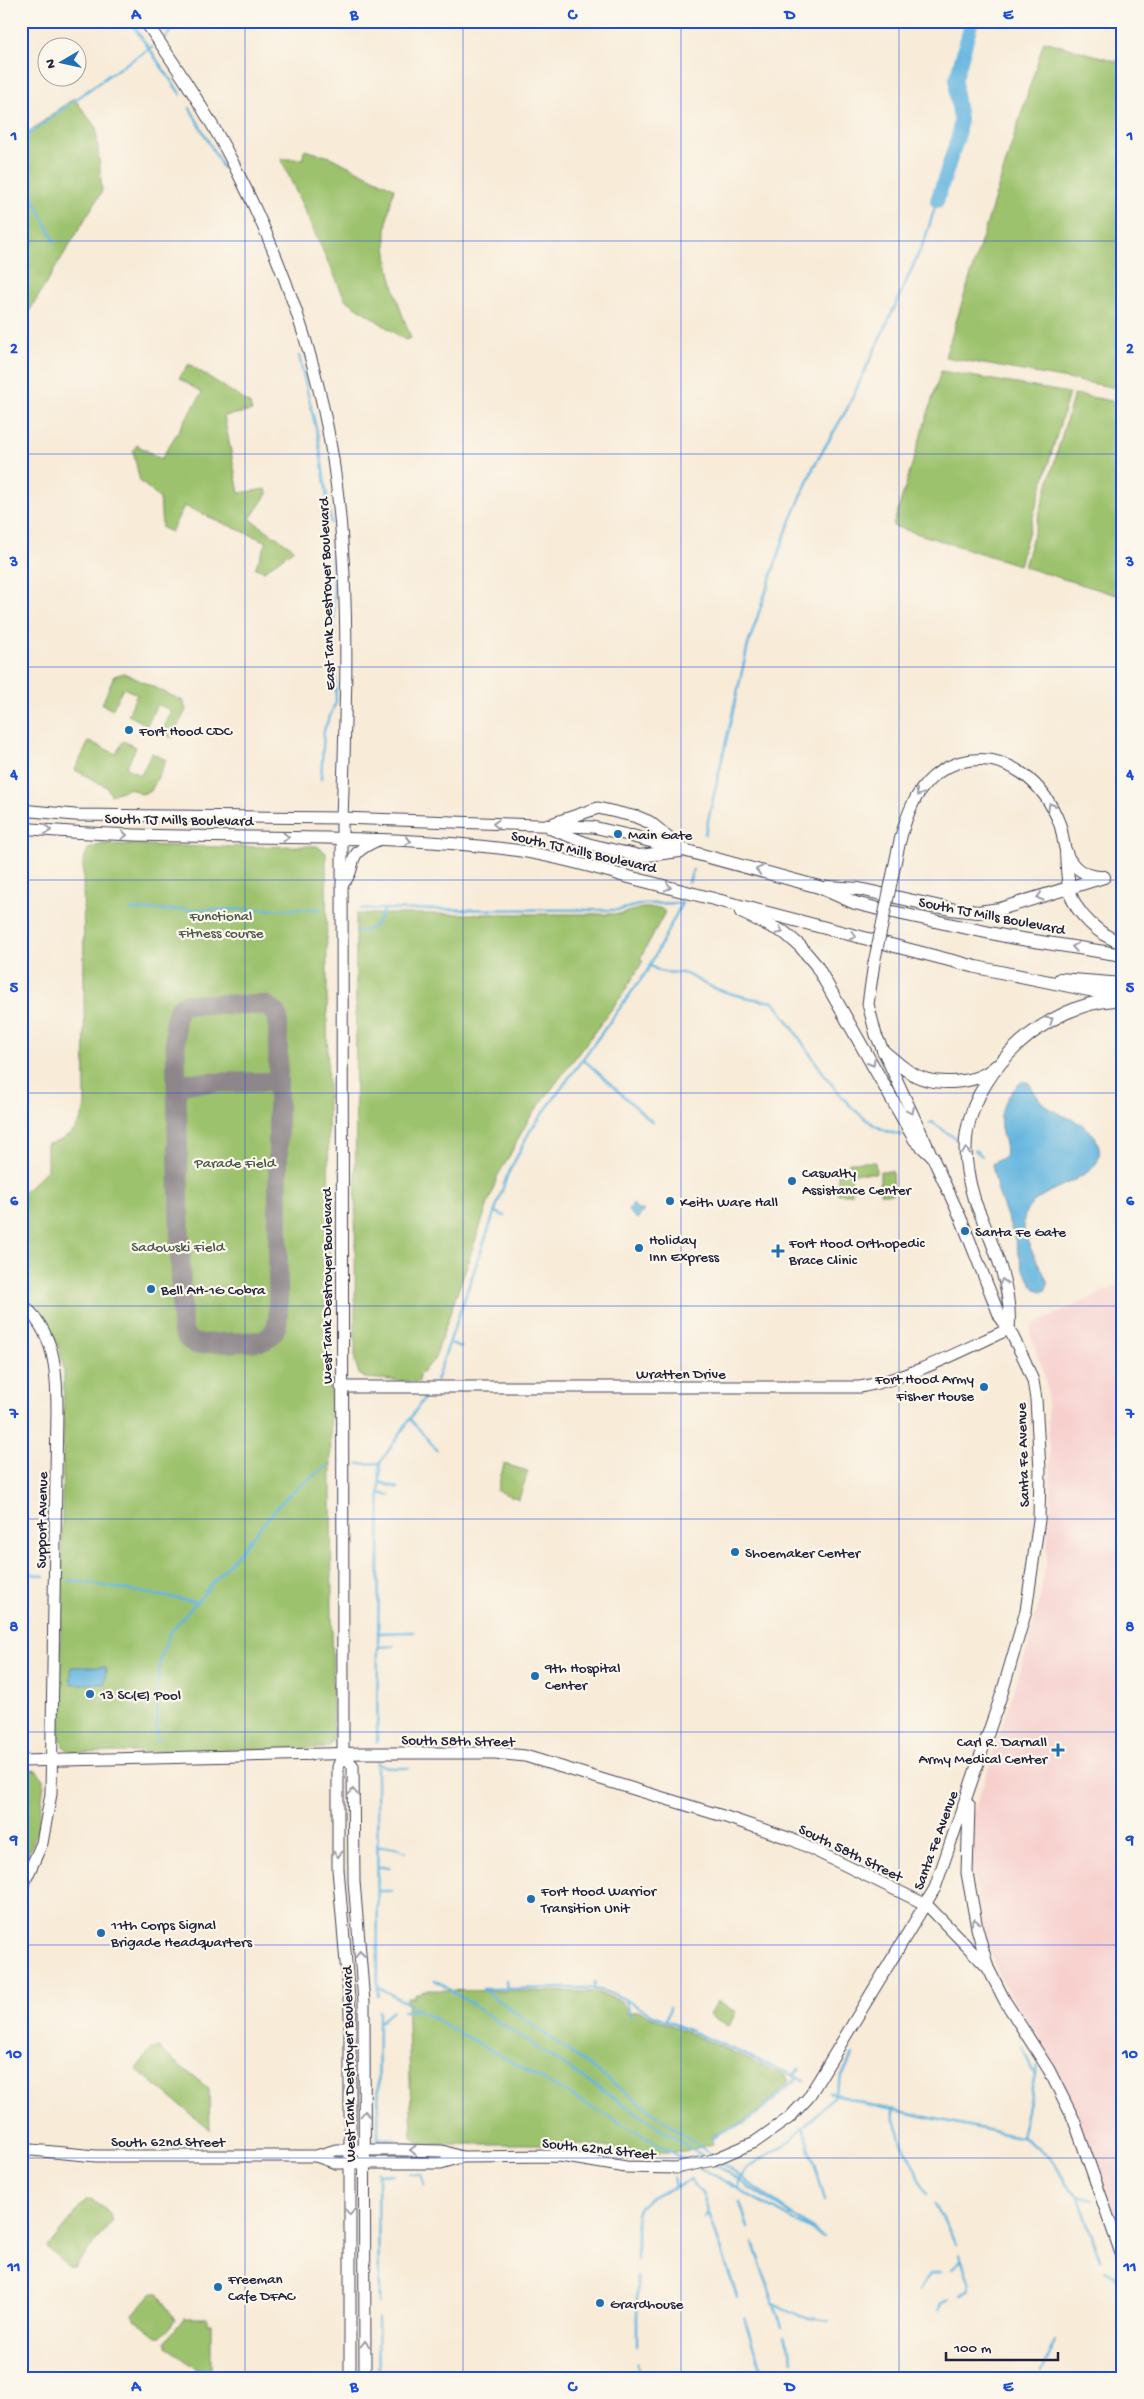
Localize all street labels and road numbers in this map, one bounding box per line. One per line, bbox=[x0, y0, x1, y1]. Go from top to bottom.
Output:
street label: East Tank Destroyer Boulevard bbox=[316, 496, 340, 691]
street label: South TJ Mills Boulevard bbox=[104, 811, 255, 831]
street label: South TJ Mills Boulevard bbox=[509, 827, 659, 879]
street label: South TJ Mills Boulevard bbox=[917, 894, 1068, 940]
street label: West Tank Destroyer Boulevard bbox=[319, 1187, 337, 1384]
street label: Wratten Drive bbox=[636, 1366, 726, 1384]
street label: Santa Fe Avenue bbox=[1013, 1402, 1035, 1507]
street label: Support Avenue bbox=[33, 1471, 53, 1569]
street label: South 58th Street bbox=[401, 1732, 517, 1752]
street label: Santa Fe Avenue bbox=[911, 1788, 963, 1893]
street label: South 58th Street bbox=[795, 1821, 907, 1888]
street label: West Tank Destroyer Boulevard bbox=[339, 1965, 361, 2162]
street label: South 62nd Street bbox=[111, 2134, 227, 2152]
street label: South 62nd Street bbox=[541, 2135, 658, 2165]

